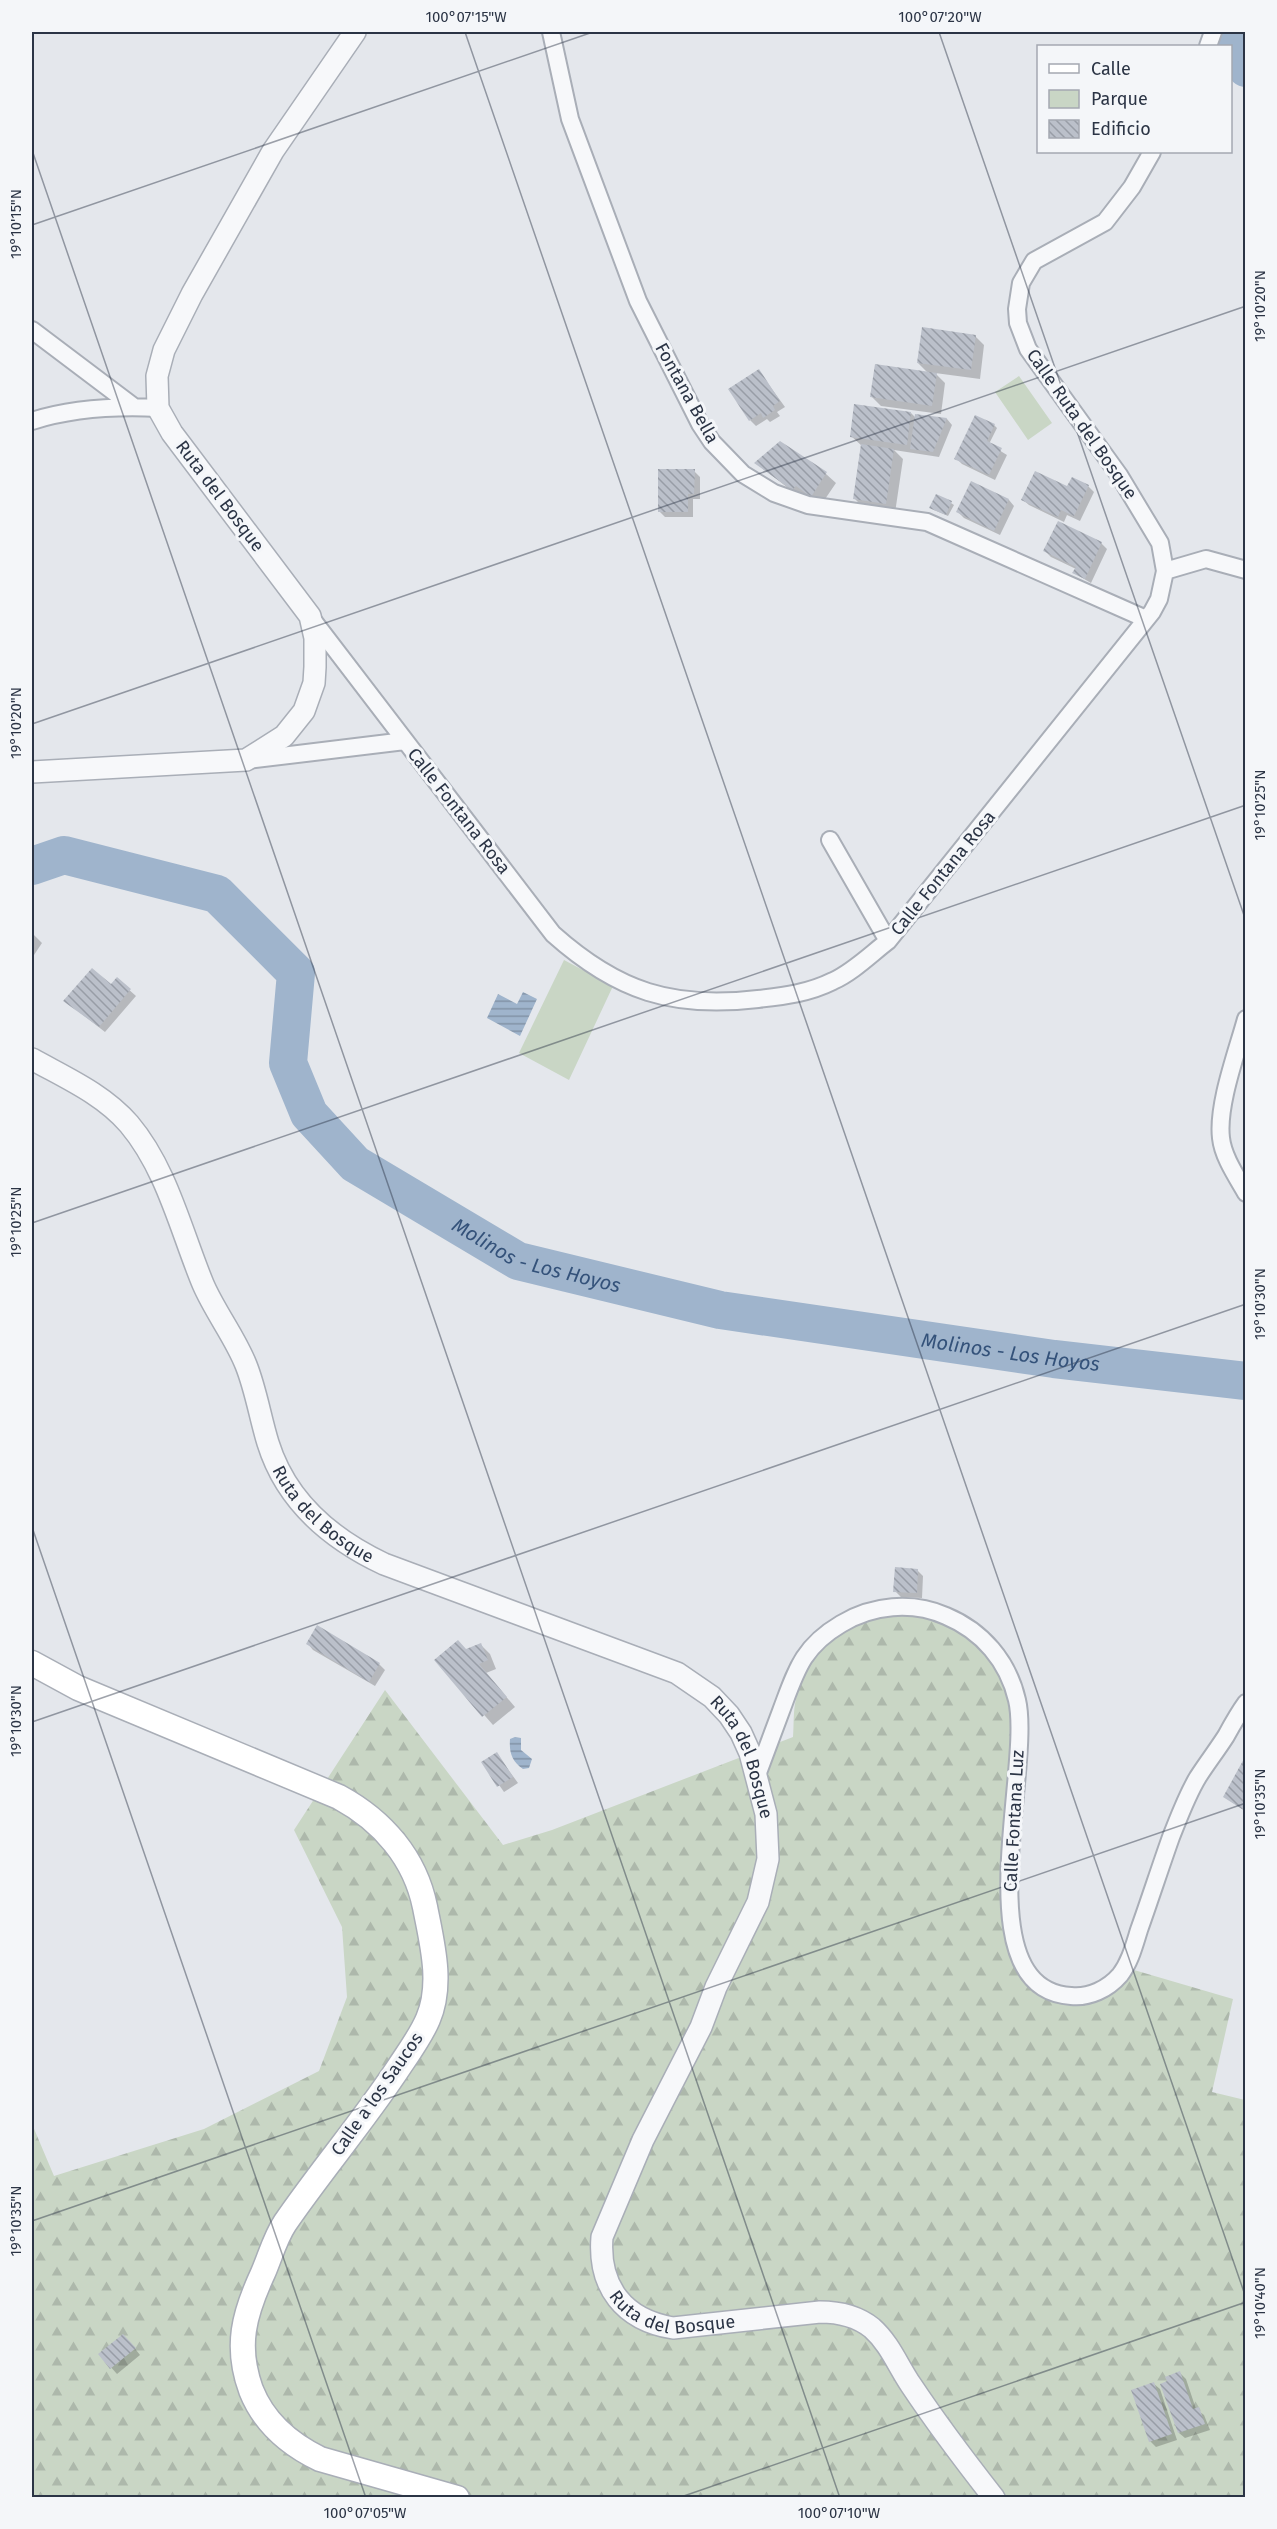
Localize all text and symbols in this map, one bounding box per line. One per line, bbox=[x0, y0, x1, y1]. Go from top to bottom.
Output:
text: 100°07'15"W bbox=[425, 8, 507, 26]
text: 100°07'20"W bbox=[898, 8, 982, 26]
legend bbox=[1037, 45, 1232, 153]
text: Calle bbox=[1091, 58, 1131, 80]
text: Parque bbox=[1091, 88, 1148, 110]
text: Edificio bbox=[1091, 118, 1151, 140]
text: 19°10'15"N bbox=[7, 189, 25, 259]
text: 19°10'20"N bbox=[1251, 270, 1269, 342]
street label: Fontana Bella bbox=[650, 339, 724, 447]
street label: Calle Ruta del Bosque bbox=[1022, 345, 1142, 503]
street label: Ruta del Bosque bbox=[171, 436, 269, 556]
text: 19°10'20"N bbox=[7, 687, 25, 759]
street label: Calle Fontana Rosa bbox=[403, 743, 515, 879]
text: 19°10'25"N bbox=[1251, 770, 1269, 840]
street label: Calle Fontana Rosa bbox=[886, 806, 1000, 940]
text: 19°10'25"N bbox=[7, 1187, 25, 1257]
water label: Molinos - Los Hoyos bbox=[448, 1213, 623, 1297]
text: 19°10'30"N bbox=[1251, 1268, 1269, 1340]
water label: Molinos - Los Hoyos bbox=[920, 1328, 1101, 1376]
street label: Ruta del Bosque bbox=[268, 1462, 377, 1568]
text: 19°10'30"N bbox=[7, 1685, 25, 1757]
street label: Ruta del Bosque bbox=[705, 1691, 778, 1821]
street label: Calle Fontana Luz bbox=[999, 1749, 1029, 1893]
text: 19°10'35"N bbox=[1251, 1769, 1269, 1840]
street label: Calle a los Saucos bbox=[326, 2028, 428, 2160]
text: 19°10'35"N bbox=[7, 2186, 25, 2257]
text: 19°10'40"N bbox=[1251, 2267, 1269, 2339]
street label: Ruta del Bosque bbox=[604, 2286, 736, 2339]
text: 100°07'05"W bbox=[324, 2504, 407, 2522]
text: 100°07'10"W bbox=[798, 2504, 881, 2522]

